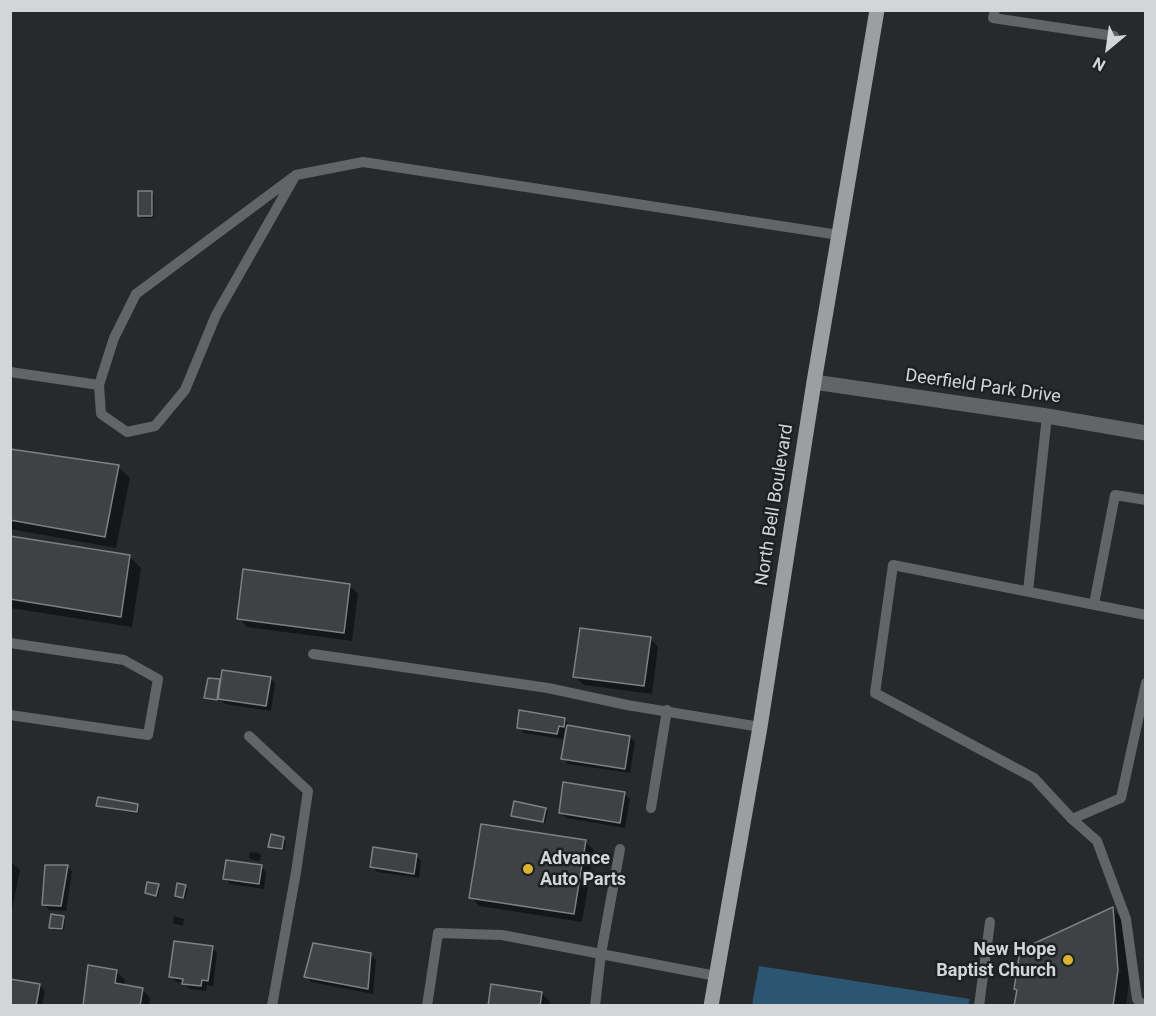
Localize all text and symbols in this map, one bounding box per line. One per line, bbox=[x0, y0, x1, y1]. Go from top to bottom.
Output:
north arrow bbox=[1078, 18, 1138, 78]
text: N bbox=[1089, 53, 1109, 75]
street label: Deerfield Park Drive bbox=[904, 365, 1062, 409]
street label: North Bell Boulevard bbox=[752, 423, 798, 587]
place label: Advance Auto Parts bbox=[540, 848, 626, 890]
marker: Advance Auto Parts bbox=[521, 862, 535, 876]
place label: New Hope Baptist Church bbox=[936, 939, 1056, 982]
marker: New Hope Baptist Church bbox=[1061, 953, 1075, 967]

